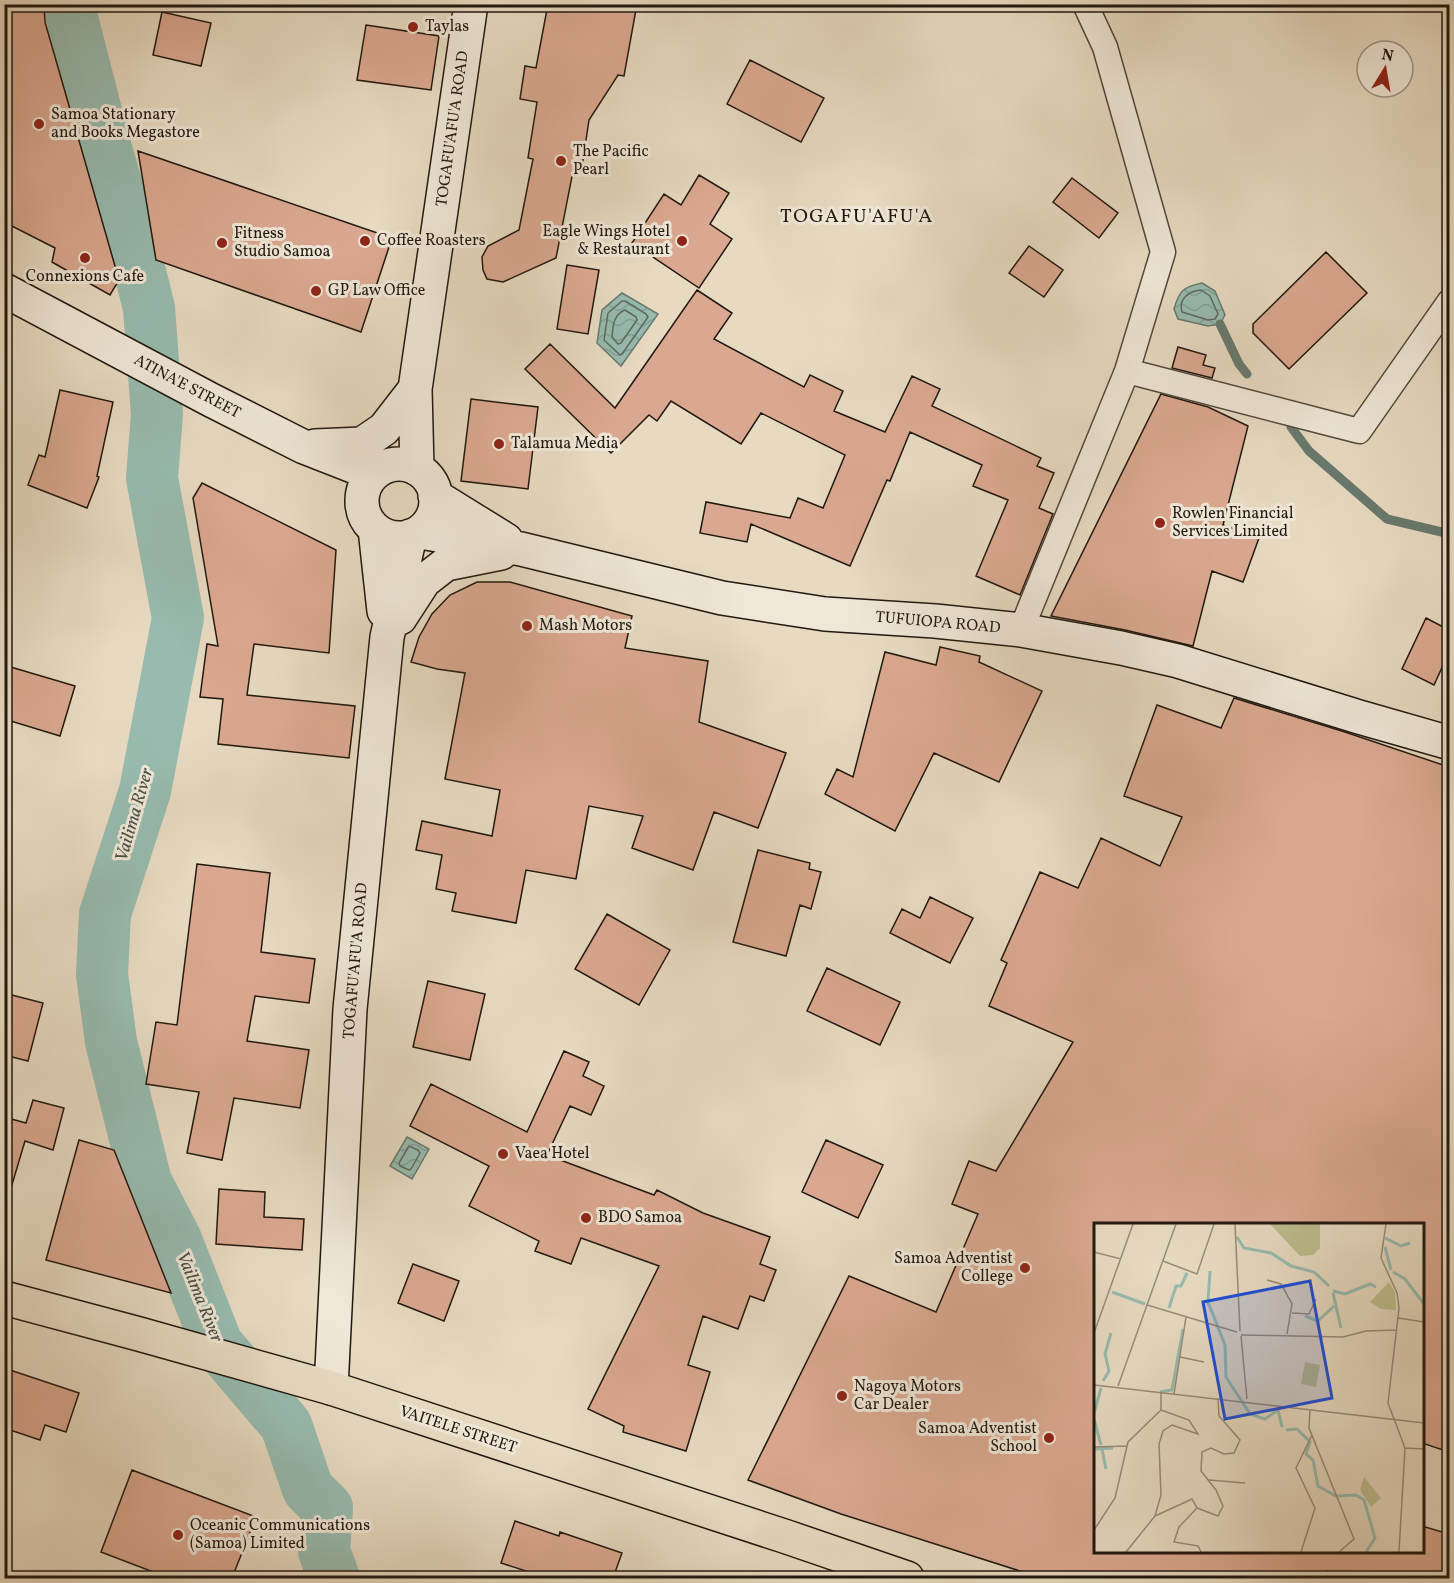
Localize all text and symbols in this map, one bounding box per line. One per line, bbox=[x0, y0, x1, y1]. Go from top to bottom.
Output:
place label: Taylas bbox=[425, 16, 469, 38]
marker: Taylas bbox=[406, 20, 420, 34]
north arrow bbox=[1355, 39, 1415, 99]
text: N bbox=[1380, 44, 1396, 68]
street label: TOGAFU'AFU'A ROAD bbox=[431, 49, 475, 208]
place label: Samoa Stationary and Books Megastore bbox=[51, 104, 200, 144]
marker: Samoa Stationary and Books Megastore bbox=[32, 117, 46, 131]
place label: The Pacific Pearl bbox=[573, 141, 649, 181]
marker: The Pacific Pearl bbox=[554, 154, 568, 168]
district label: TOGAFU'AFU'A bbox=[780, 203, 934, 231]
place label: Eagle Wings Hotel & Restaurant bbox=[543, 221, 670, 261]
place label: Fitness Studio Samoa bbox=[234, 223, 330, 263]
place label: Coffee Roasters bbox=[377, 230, 486, 252]
marker: Coffee Roasters bbox=[358, 234, 372, 248]
marker: Eagle Wings Hotel & Restaurant bbox=[675, 234, 689, 248]
marker: Fitness Studio Samoa bbox=[215, 236, 229, 250]
marker: Connexions Cafe bbox=[78, 251, 92, 265]
place label: Connexions Cafe bbox=[26, 266, 144, 288]
place label: GP Law Office bbox=[328, 280, 425, 302]
marker: GP Law Office bbox=[309, 284, 323, 298]
street label: ATINA'E STREET bbox=[130, 350, 244, 424]
place label: Talamua Media bbox=[511, 433, 618, 455]
marker: Talamua Media bbox=[492, 437, 506, 451]
place label: Rowlen Financial Services Limited bbox=[1172, 503, 1294, 543]
marker: Rowlen Financial Services Limited bbox=[1153, 516, 1167, 530]
street label: TUFUIOPA ROAD bbox=[875, 607, 1002, 639]
place label: Mash Motors bbox=[539, 615, 632, 637]
marker: Mash Motors bbox=[520, 619, 534, 633]
water label: Vailima River bbox=[110, 765, 160, 865]
street label: TOGAFU'AFU'A ROAD bbox=[338, 881, 374, 1040]
place label: Vaea Hotel bbox=[515, 1143, 590, 1165]
marker: Vaea Hotel bbox=[496, 1147, 510, 1161]
place label: BDO Samoa bbox=[598, 1207, 682, 1229]
marker: BDO Samoa bbox=[579, 1211, 593, 1225]
inset map bbox=[1094, 1223, 1424, 1553]
water label: Vailima River bbox=[169, 1248, 229, 1346]
place label: Samoa Adventist College bbox=[894, 1248, 1013, 1288]
marker: Samoa Adventist College bbox=[1018, 1261, 1032, 1275]
place label: Nagoya Motors Car Dealer bbox=[854, 1376, 961, 1416]
marker: Nagoya Motors Car Dealer bbox=[835, 1389, 849, 1403]
street label: VAITELE STREET bbox=[397, 1401, 519, 1459]
place label: Samoa Adventist School bbox=[918, 1418, 1037, 1458]
marker: Samoa Adventist School bbox=[1042, 1431, 1056, 1445]
place label: Oceanic Communications (Samoa) Limited bbox=[190, 1515, 370, 1555]
marker: Oceanic Communications (Samoa) Limited bbox=[171, 1528, 185, 1542]

